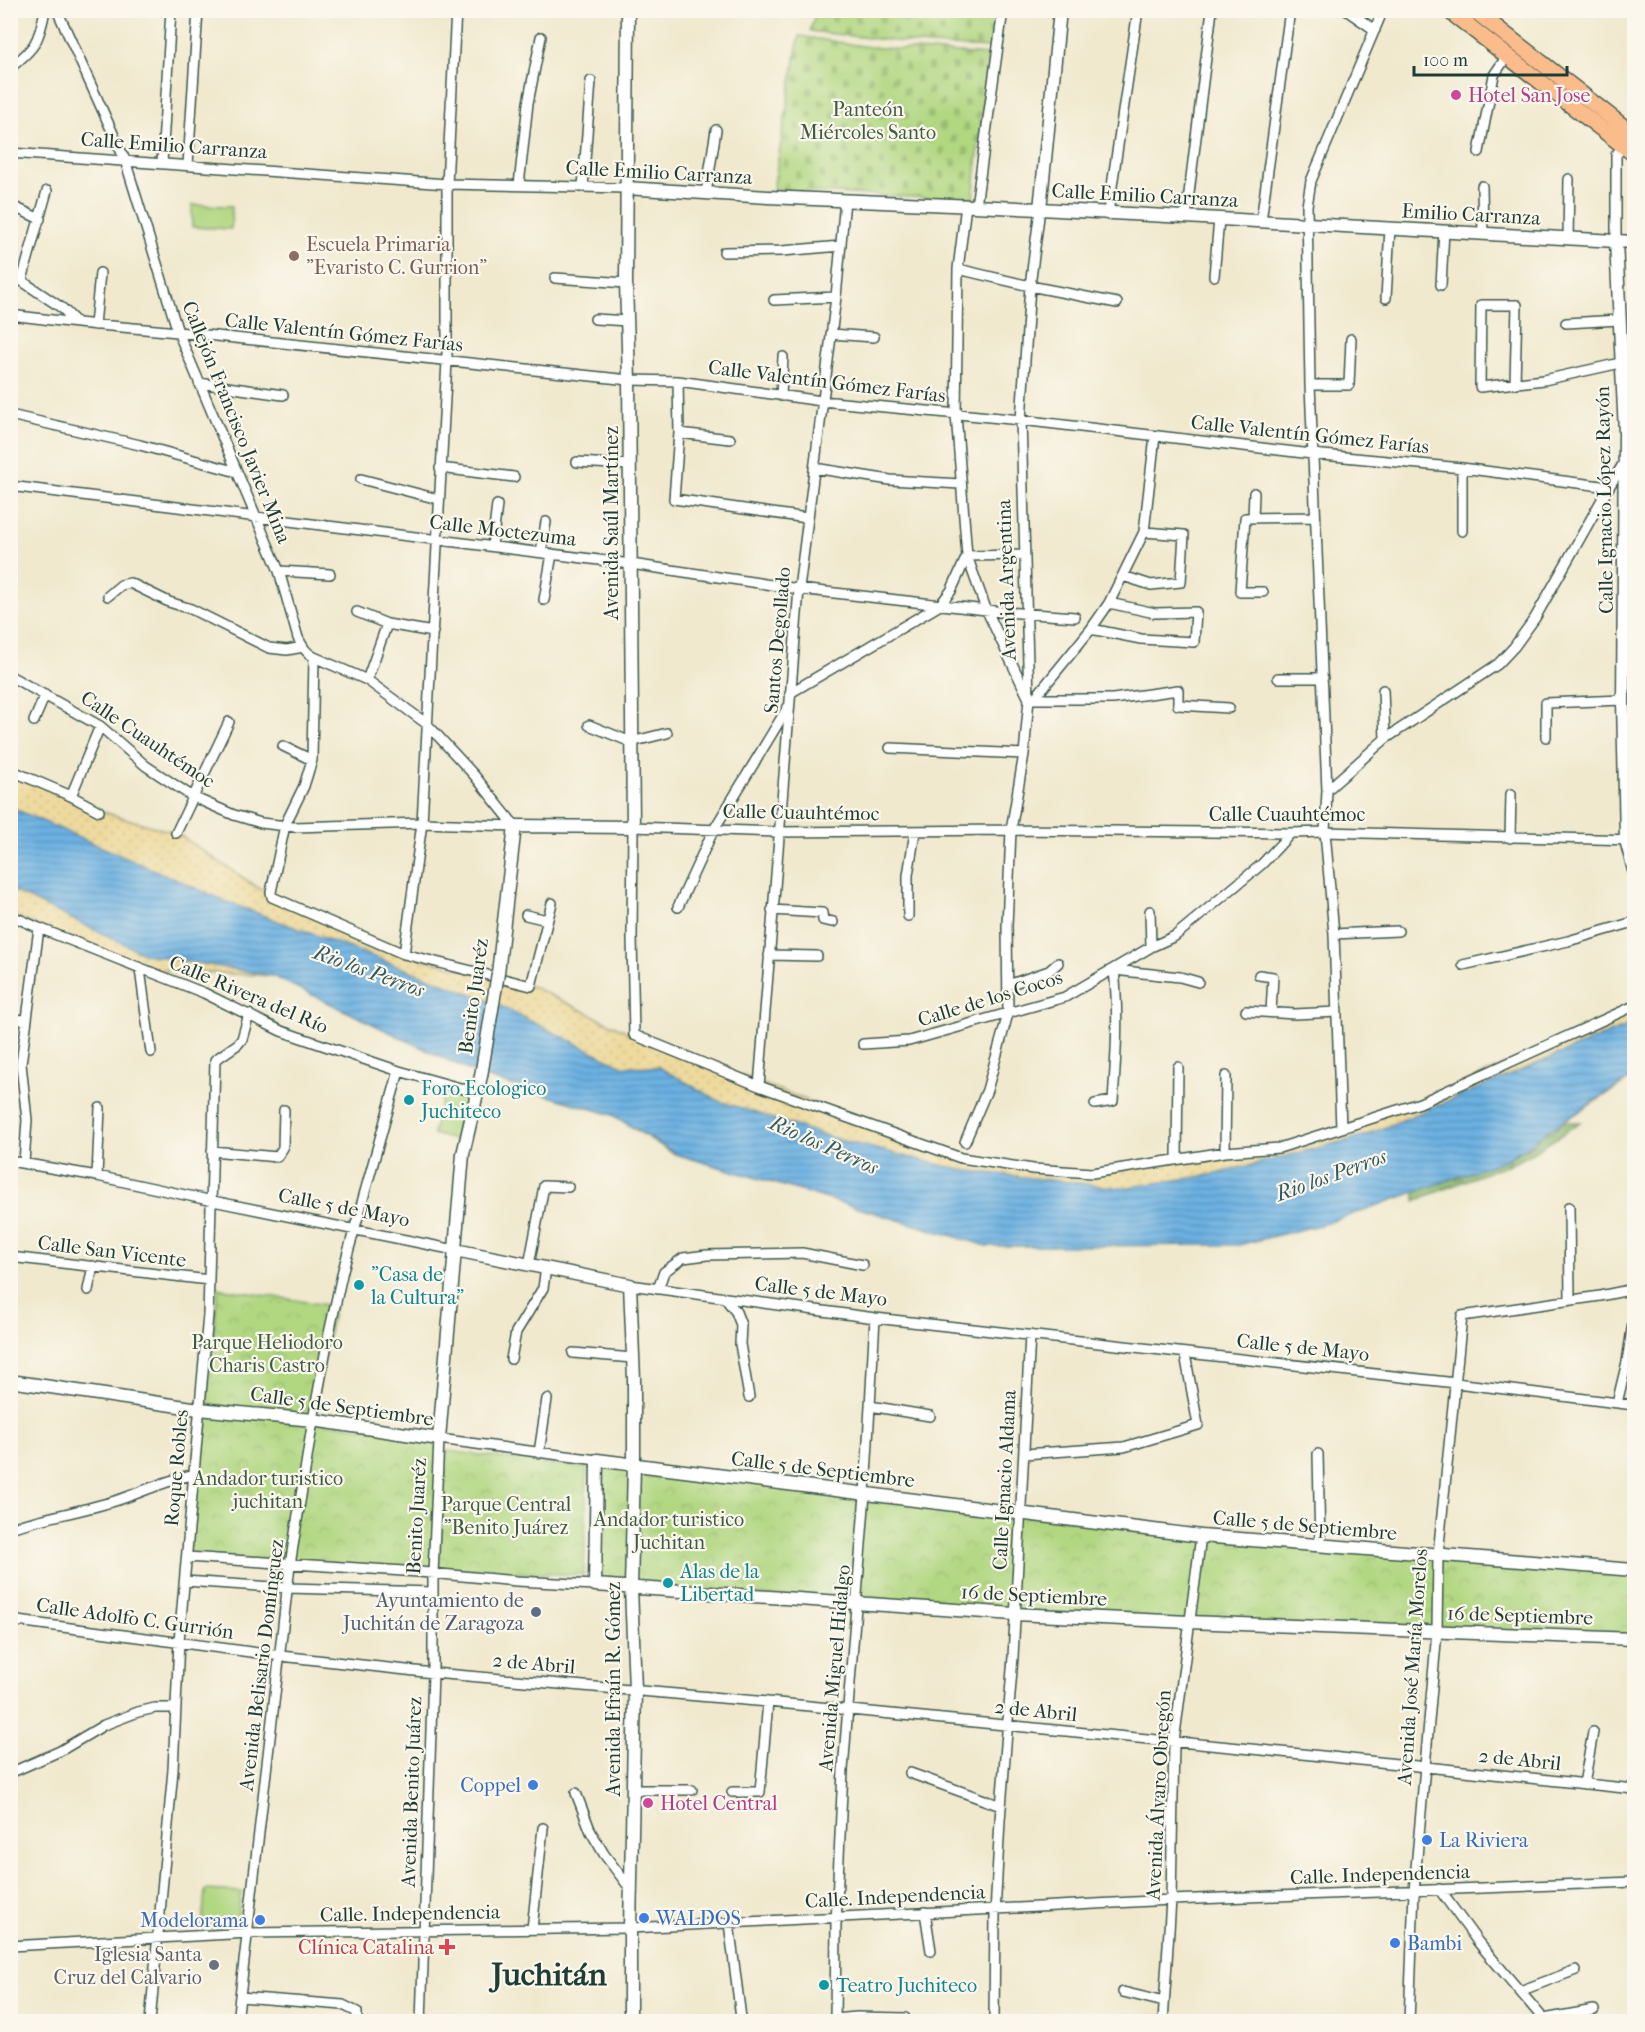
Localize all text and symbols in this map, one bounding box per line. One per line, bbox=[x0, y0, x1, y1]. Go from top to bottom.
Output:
scale bar bbox=[1414, 39, 1567, 77]
text: 100 m bbox=[1423, 50, 1468, 71]
place label: Hotel San Jose bbox=[1468, 84, 1591, 107]
marker: Hotel San Jose bbox=[1449, 88, 1463, 102]
park label: Panteón Miércoles Santo bbox=[800, 98, 936, 144]
street label: Calle Emilio Carranza bbox=[80, 128, 269, 164]
street label: Calle Emilio Carranza bbox=[565, 156, 754, 189]
street label: Calle Emilio Carranza bbox=[1051, 179, 1240, 212]
street label: Emilio Carranza bbox=[1401, 199, 1542, 230]
place label: Escuela Primaria "Evaristo C. Gurrion" bbox=[306, 233, 487, 279]
marker: Escuela Primaria "Evaristo C. Gurrion" bbox=[287, 249, 301, 263]
street label: Callejón Francisco Javier Mina bbox=[177, 298, 296, 547]
street label: Calle Valentín Gómez Farías bbox=[224, 309, 464, 356]
street label: Calle Valentín Gómez Farías bbox=[707, 356, 947, 407]
street label: Calle Ignacio López Rayón bbox=[1591, 385, 1618, 614]
street label: Calle Valentín Gómez Farías bbox=[1190, 411, 1430, 458]
street label: Avenida Saúl Martínez bbox=[600, 426, 623, 621]
street label: Avenida Argentina bbox=[992, 498, 1021, 662]
street label: Calle Moctezuma bbox=[428, 510, 578, 551]
street label: Santos Degollado bbox=[760, 566, 795, 714]
street label: Calle Cuauhtémoc bbox=[76, 686, 219, 793]
street label: Calle Cuauhtémoc bbox=[722, 800, 880, 825]
street label: Calle Cuauhtémoc bbox=[1209, 803, 1366, 826]
street label: Benito Juaréz bbox=[454, 937, 493, 1055]
water label: Rio los Perros bbox=[309, 939, 428, 1002]
street label: Calle Rivera del Río bbox=[166, 951, 332, 1038]
street label: Calle de los Cocos bbox=[915, 966, 1065, 1031]
place label: Foro Ecologico Juchiteco bbox=[419, 1077, 547, 1123]
marker: Foro Ecologico Juchiteco bbox=[402, 1093, 416, 1107]
water label: Rio los Perros bbox=[764, 1110, 882, 1180]
water label: Rio los Perros bbox=[1271, 1144, 1390, 1207]
street label: Calle 5 de Mayo bbox=[276, 1183, 412, 1232]
street label: Calle San Vicente bbox=[36, 1231, 188, 1272]
place label: "Casa de la Cultura" bbox=[370, 1263, 464, 1309]
street label: Calle 5 de Mayo bbox=[753, 1272, 889, 1311]
marker: "Casa de la Cultura" bbox=[352, 1278, 366, 1292]
street label: Calle 5 de Mayo bbox=[1235, 1329, 1371, 1366]
park label: Parque Heliodoro Charis Castro bbox=[191, 1331, 343, 1377]
street label: Calle 5 de Septiembre bbox=[249, 1382, 435, 1431]
street label: Calle Ignacio Aldama bbox=[988, 1389, 1021, 1571]
street label: Roque Robles bbox=[160, 1409, 193, 1528]
street label: Calle 5 de Septiembre bbox=[730, 1447, 916, 1492]
street label: Benito Juaréz bbox=[402, 1457, 431, 1575]
park label: Andador turistico juchitan bbox=[192, 1467, 343, 1513]
park label: Parque Central "Benito Juárez bbox=[441, 1493, 572, 1539]
street label: Calle 5 de Septiembre bbox=[1212, 1506, 1398, 1545]
park label: Andador turistico Juchitan bbox=[593, 1508, 744, 1554]
street label: Avenida Belisario Domínguez bbox=[234, 1538, 288, 1793]
street label: Avenida José María Morelos bbox=[1393, 1548, 1432, 1787]
place label: Alas de la Libertad bbox=[679, 1560, 760, 1606]
street label: Avenida Miguel Hidalgo bbox=[814, 1564, 855, 1774]
marker: Alas de la Libertad bbox=[661, 1576, 675, 1590]
street label: 16 de Septiembre bbox=[960, 1580, 1108, 1611]
street label: Avenida Efraín R. Gómez bbox=[602, 1581, 625, 1797]
place label: Ayuntamiento de Juchitán de Zaragoza bbox=[341, 1589, 525, 1635]
street label: Calle Adolfo C. Gurrión bbox=[35, 1593, 236, 1644]
street label: 16 de Septiembre bbox=[1446, 1601, 1594, 1630]
marker: Ayuntamiento de Juchitán de Zaragoza bbox=[529, 1605, 543, 1619]
street label: 2 de Abril bbox=[492, 1648, 577, 1679]
street label: Avenida Álvaro Obregón bbox=[1140, 1689, 1176, 1902]
street label: 2 de Abril bbox=[994, 1695, 1079, 1726]
street label: Avenida Benito Juárez bbox=[397, 1696, 426, 1889]
street label: 2 de Abril bbox=[1478, 1744, 1563, 1775]
place label: Coppel bbox=[460, 1774, 521, 1797]
marker: Coppel bbox=[526, 1778, 540, 1792]
place label: Hotel Central bbox=[660, 1792, 778, 1815]
marker: Hotel Central bbox=[641, 1796, 655, 1810]
place label: La Riviera bbox=[1439, 1829, 1529, 1852]
marker: La Riviera bbox=[1420, 1833, 1434, 1847]
street label: Calle. Independencia bbox=[1290, 1860, 1471, 1889]
street label: Calle. Independencia bbox=[804, 1880, 986, 1913]
street label: Calle. Independencia bbox=[320, 1900, 501, 1927]
place label: WALDOS bbox=[655, 1907, 741, 1930]
place label: Modelorama bbox=[140, 1909, 249, 1932]
marker: WALDOS bbox=[637, 1911, 651, 1925]
marker: Modelorama bbox=[253, 1913, 267, 1927]
place label: Bambi bbox=[1407, 1932, 1462, 1955]
place label: Clínica Catalina bbox=[298, 1936, 435, 1959]
marker: Bambi bbox=[1388, 1936, 1402, 1950]
marker: Clínica Catalina bbox=[438, 1938, 456, 1956]
place label: Iglesia Santa Cruz del Calvario bbox=[54, 1943, 203, 1989]
district label: Juchitán bbox=[488, 1956, 607, 1993]
marker: Iglesia Santa Cruz del Calvario bbox=[207, 1958, 221, 1972]
place label: Teatro Juchiteco bbox=[836, 1974, 977, 1997]
marker: Teatro Juchiteco bbox=[817, 1978, 831, 1992]

